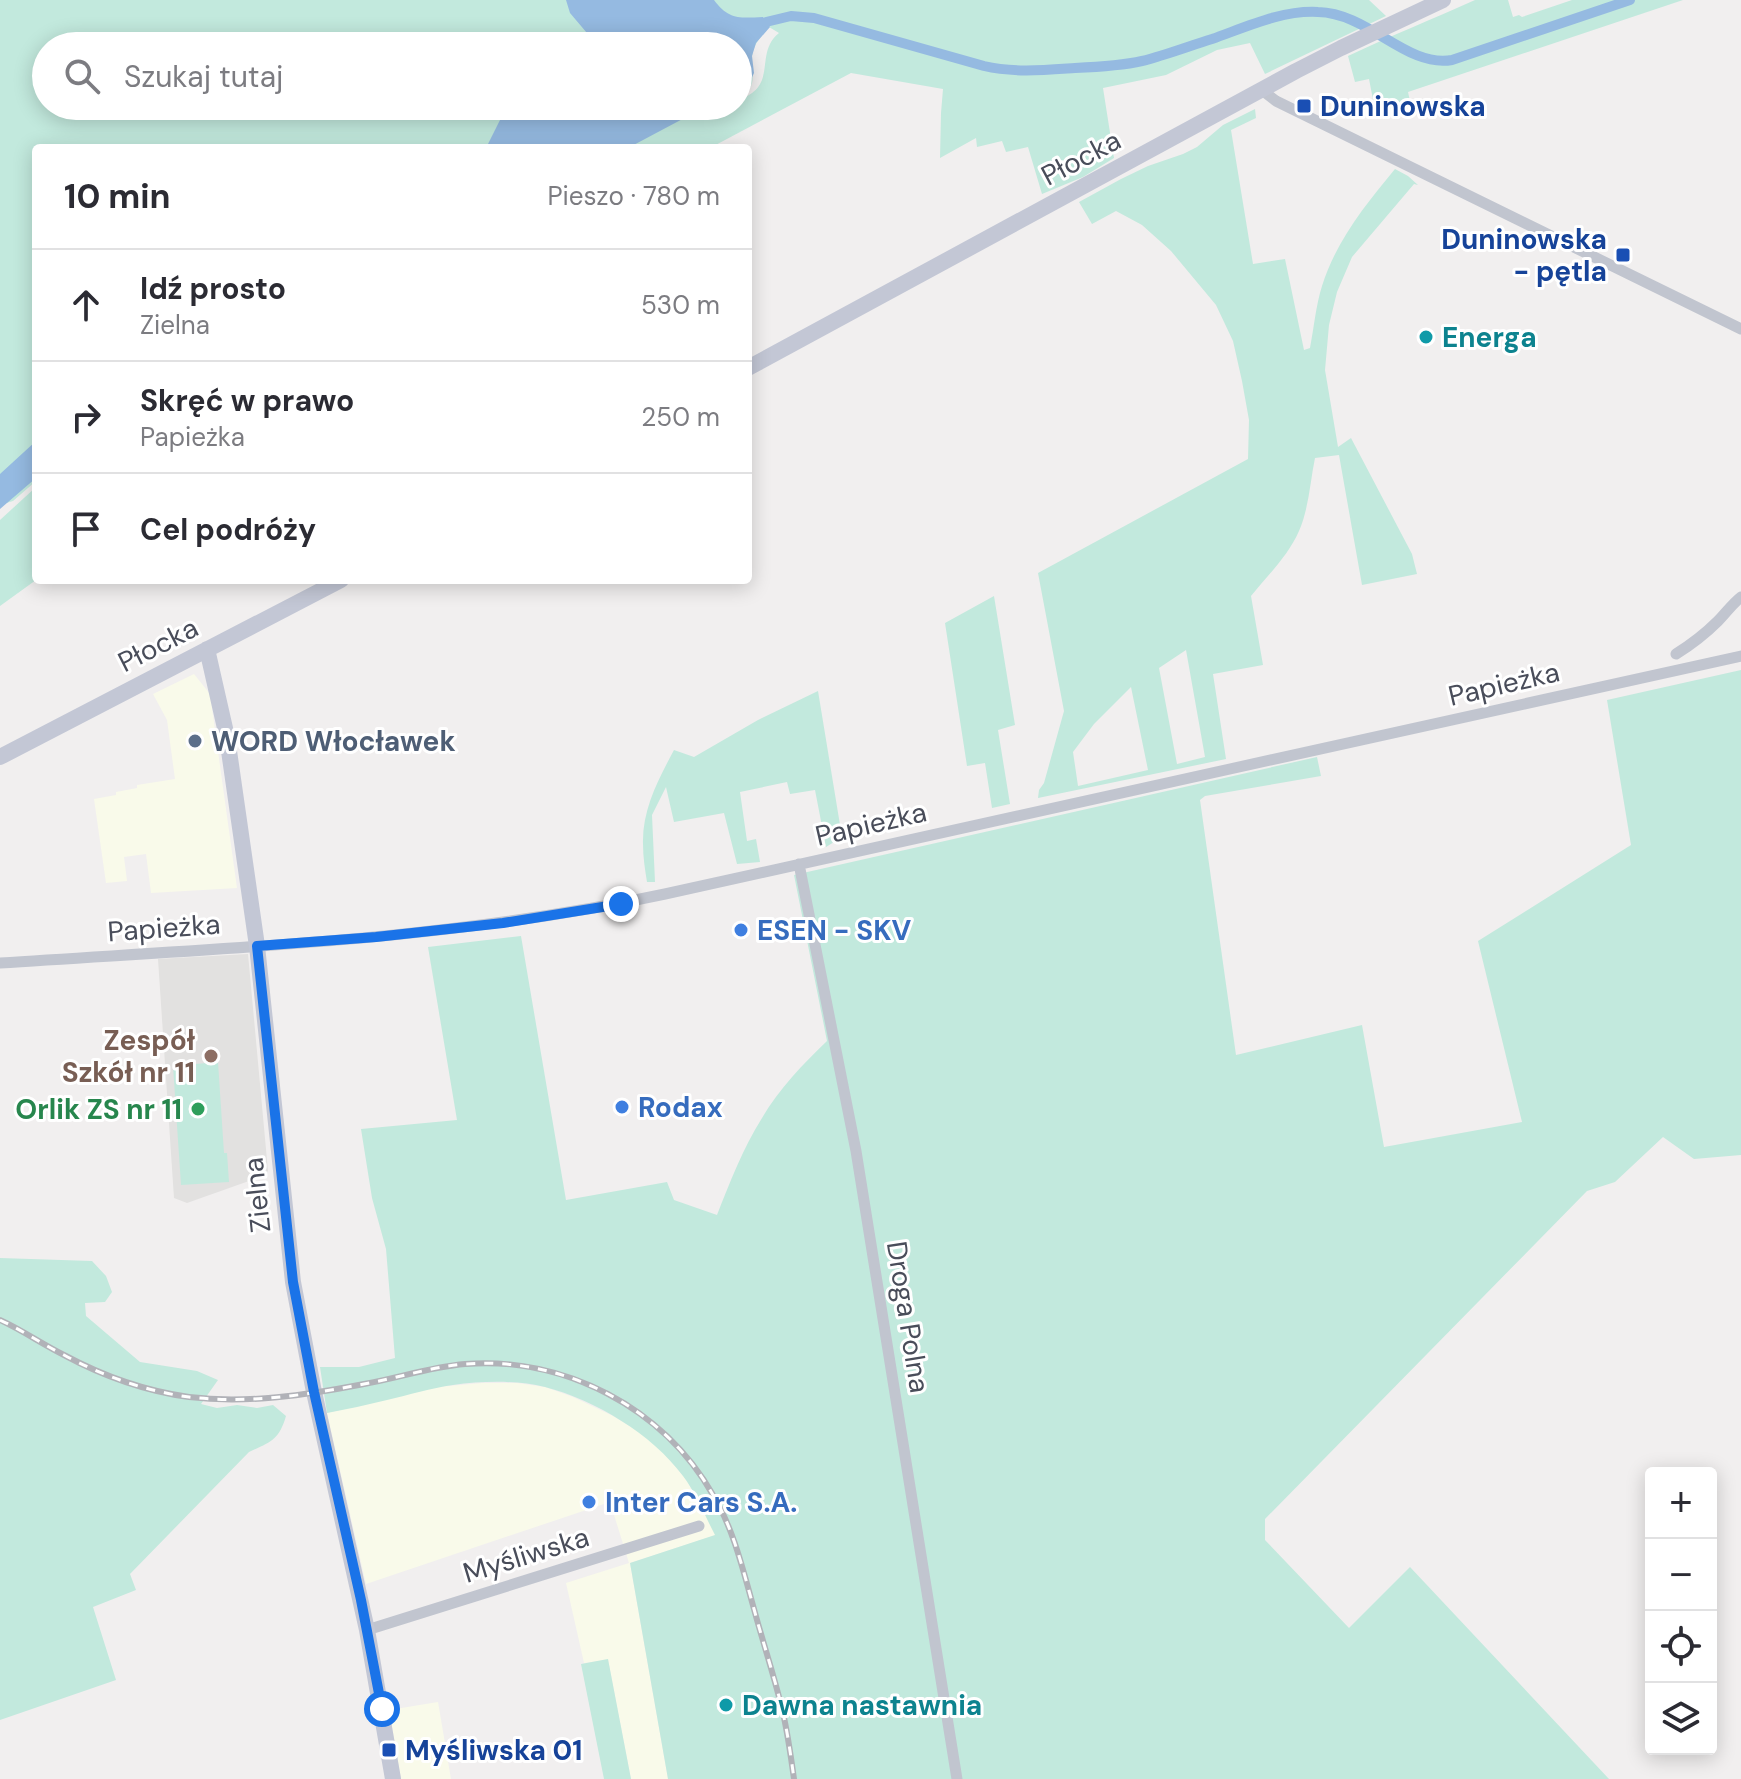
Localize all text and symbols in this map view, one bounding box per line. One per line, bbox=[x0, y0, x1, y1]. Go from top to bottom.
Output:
search box bbox=[32, 32, 752, 120]
icon: search bbox=[60, 54, 104, 98]
text: Szukaj tutaj bbox=[124, 57, 283, 96]
place label: Duninowska bbox=[1320, 88, 1486, 125]
marker: Duninowska bbox=[1295, 97, 1313, 115]
street label: Płocka bbox=[1035, 122, 1127, 194]
text: 10 min bbox=[64, 174, 171, 219]
text: Pieszo · 780 m bbox=[547, 179, 720, 213]
place label: Duninowska - pętla bbox=[1441, 221, 1607, 290]
marker: Duninowska - pętla bbox=[1614, 246, 1632, 264]
text: Idź prosto bbox=[140, 269, 286, 308]
icon: ahead bbox=[64, 283, 108, 327]
text: 530 m bbox=[641, 288, 720, 322]
text: Zielna bbox=[140, 308, 210, 342]
place label: Energa bbox=[1442, 319, 1537, 356]
marker: Energa bbox=[1417, 328, 1435, 346]
text: Skręć w prawo bbox=[140, 381, 354, 420]
icon: right bbox=[64, 395, 108, 439]
text: 250 m bbox=[641, 400, 720, 434]
text: Papieżka bbox=[140, 420, 245, 454]
icon: arrive bbox=[64, 507, 108, 551]
text: Cel podróży bbox=[140, 510, 316, 549]
street label: Płocka bbox=[112, 609, 204, 681]
street label: Papieżka bbox=[1445, 653, 1563, 715]
place label: WORD Włocławek bbox=[211, 723, 456, 760]
marker: WORD Włocławek bbox=[186, 732, 204, 750]
street label: Papieżka bbox=[812, 793, 930, 855]
route end bbox=[603, 886, 639, 922]
street label: Papieżka bbox=[106, 906, 222, 950]
place label: ESEN - SKV bbox=[757, 912, 911, 949]
marker: ESEN - SKV bbox=[732, 921, 750, 939]
place label: Zespół Szkół nr 11 bbox=[62, 1022, 195, 1091]
marker: Zespół Szkół nr 11 bbox=[202, 1047, 220, 1065]
place label: Rodax bbox=[638, 1089, 723, 1126]
place label: Orlik ZS nr 11 bbox=[15, 1091, 182, 1128]
marker: Rodax bbox=[613, 1098, 631, 1116]
marker: Orlik ZS nr 11 bbox=[189, 1100, 207, 1118]
street label: Zielna bbox=[235, 1156, 279, 1234]
street label: Droga Polna bbox=[878, 1239, 938, 1395]
map controls bbox=[1645, 1467, 1717, 1755]
button: + bbox=[1645, 1467, 1717, 1539]
place label: Inter Cars S.A. bbox=[605, 1484, 797, 1521]
marker: Inter Cars S.A. bbox=[580, 1493, 598, 1511]
street label: Myśliwska bbox=[458, 1518, 594, 1592]
button: − bbox=[1645, 1539, 1717, 1611]
button: locate bbox=[1645, 1611, 1717, 1683]
button: layers bbox=[1645, 1683, 1717, 1755]
place label: Dawna nastawnia bbox=[742, 1687, 982, 1724]
route start bbox=[364, 1691, 400, 1727]
marker: Dawna nastawnia bbox=[717, 1696, 735, 1714]
place label: Myśliwska 01 bbox=[405, 1732, 583, 1769]
marker: Myśliwska 01 bbox=[380, 1741, 398, 1759]

